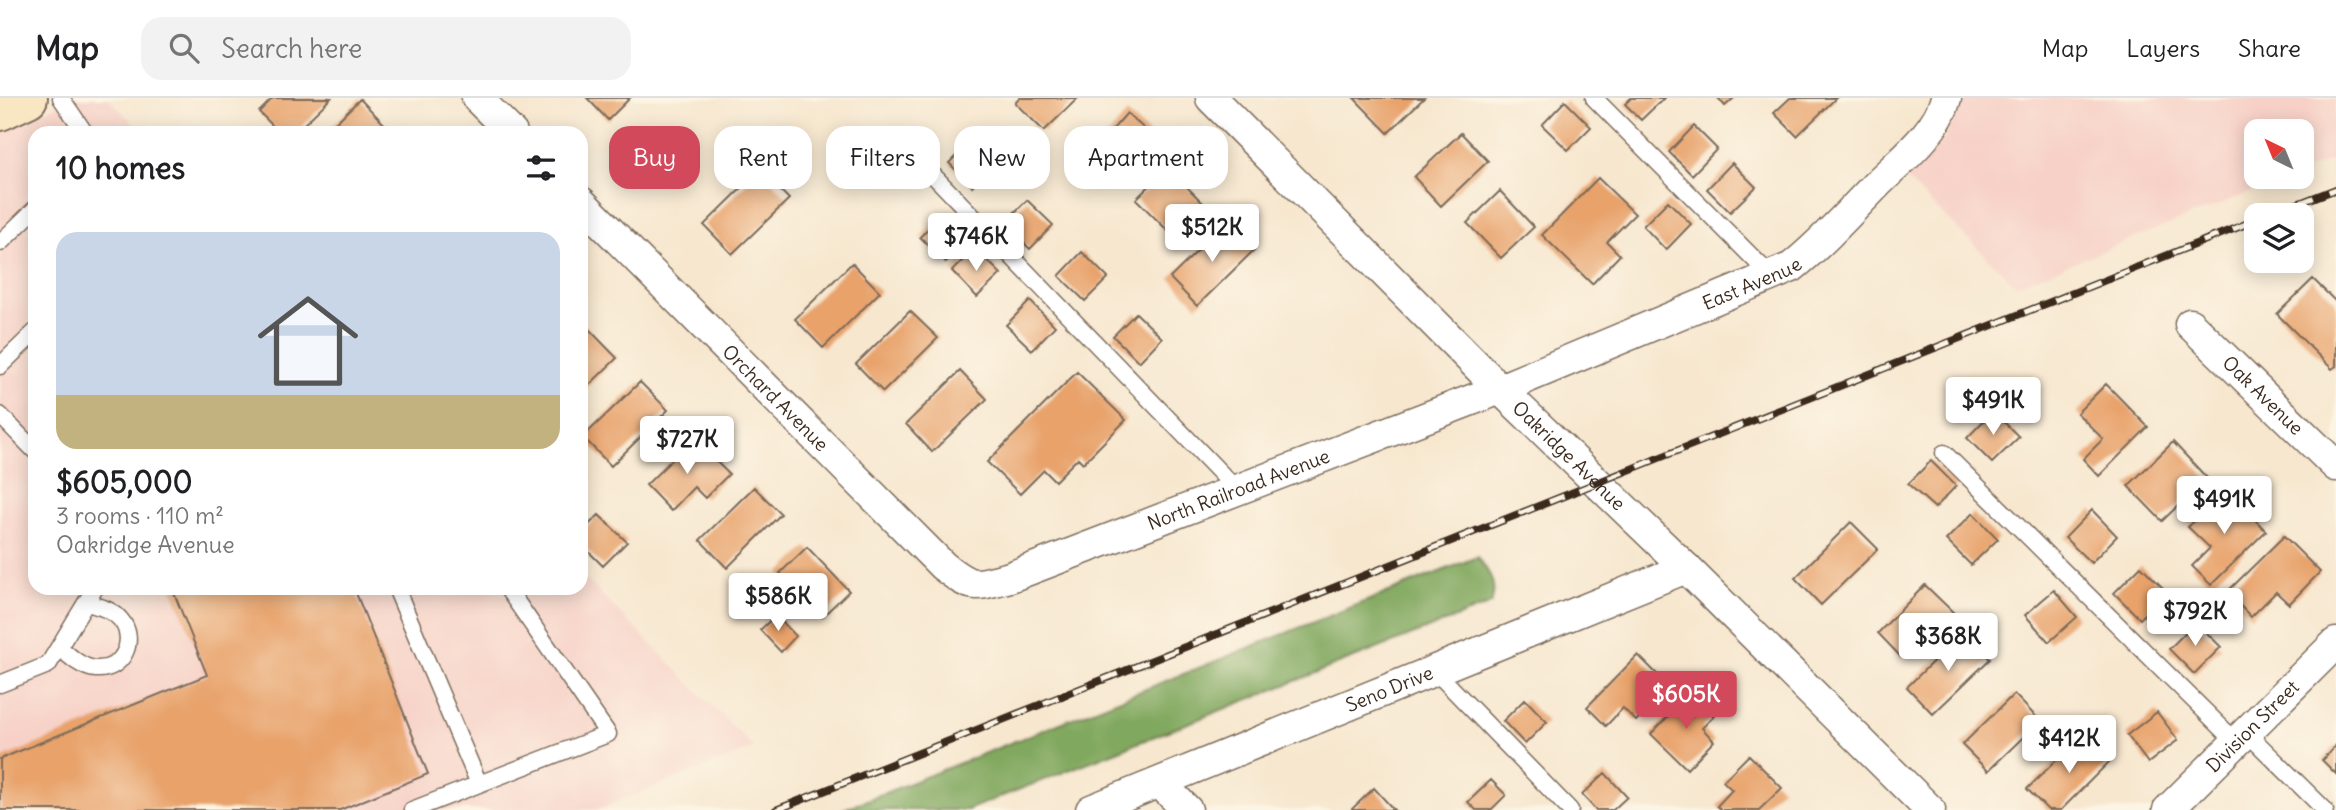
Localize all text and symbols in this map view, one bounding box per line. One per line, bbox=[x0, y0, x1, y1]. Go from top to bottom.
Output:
search box bbox=[141, 17, 631, 80]
text: Map bbox=[35, 27, 99, 69]
icon: search bbox=[165, 29, 203, 67]
text: Search here bbox=[221, 32, 362, 65]
text: Map bbox=[2042, 33, 2088, 63]
text: Layers bbox=[2126, 33, 2200, 63]
text: Share bbox=[2238, 33, 2301, 63]
north arrow bbox=[2244, 119, 2314, 189]
map controls bbox=[2244, 119, 2314, 273]
chip: Buy bbox=[609, 126, 700, 189]
chip: Rent bbox=[714, 126, 812, 189]
chip: Filters bbox=[826, 126, 940, 189]
chip: New bbox=[954, 126, 1050, 189]
chip: Apartment bbox=[1064, 126, 1228, 189]
text: 10 homes bbox=[56, 149, 185, 187]
icon: filters bbox=[522, 149, 560, 187]
button: layers bbox=[2244, 203, 2314, 273]
pin: $512K bbox=[1163, 204, 1261, 264]
text: $512K bbox=[1181, 212, 1243, 241]
pin: $746K bbox=[927, 214, 1025, 273]
text: $746K bbox=[944, 221, 1008, 250]
street label: East Avenue bbox=[1699, 252, 1807, 315]
icon: home bbox=[245, 278, 371, 404]
street label: Orchard Avenue bbox=[717, 339, 834, 456]
street label: Oak Avenue bbox=[2218, 350, 2309, 440]
pin: $491K bbox=[1944, 378, 2042, 437]
text: $491K bbox=[1962, 385, 2024, 414]
street label: Oakridge Avenue bbox=[1508, 396, 1631, 515]
pin: $727K bbox=[638, 416, 736, 476]
text: $727K bbox=[656, 424, 718, 453]
street label: North Railroad Avenue bbox=[1144, 444, 1333, 535]
text: $605,000 bbox=[56, 463, 192, 501]
pin: $491K bbox=[2175, 476, 2273, 536]
text: $491K bbox=[2193, 484, 2255, 513]
text: 3 rooms · 110 m² bbox=[56, 501, 224, 530]
text: Oakridge Avenue bbox=[56, 530, 235, 559]
pin: $586K bbox=[729, 574, 827, 633]
text: $586K bbox=[745, 581, 811, 610]
pin: $792K bbox=[2146, 588, 2244, 648]
text: $792K bbox=[2163, 596, 2227, 625]
pin: $368K bbox=[1899, 614, 1997, 673]
text: $368K bbox=[1915, 621, 1981, 650]
street label: Seno Drive bbox=[1342, 660, 1436, 717]
pin: $605K bbox=[1637, 672, 1735, 731]
street label: Division Street bbox=[2201, 675, 2304, 777]
text: $605K bbox=[1652, 679, 1720, 708]
pin: $412K bbox=[2020, 716, 2118, 775]
text: $412K bbox=[2038, 723, 2100, 752]

